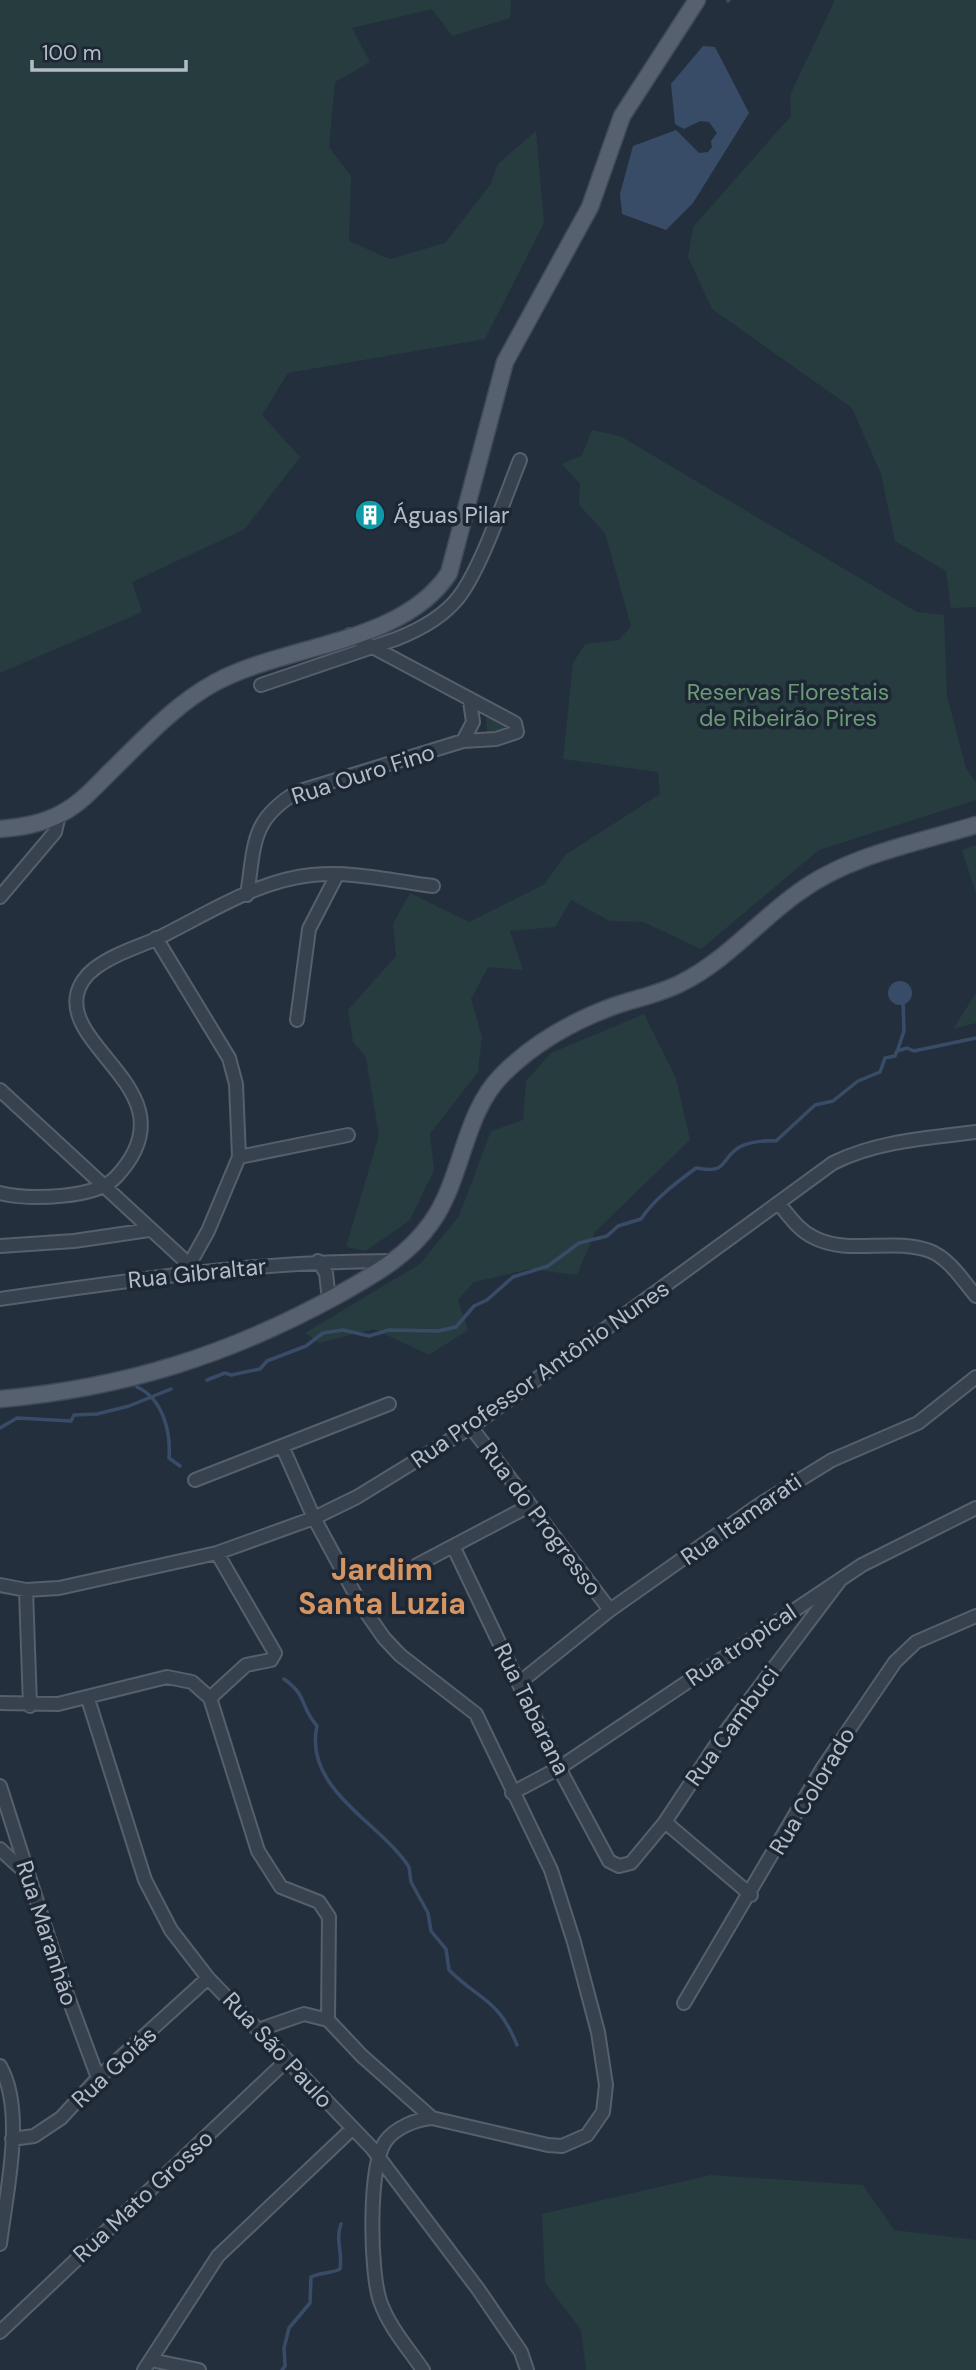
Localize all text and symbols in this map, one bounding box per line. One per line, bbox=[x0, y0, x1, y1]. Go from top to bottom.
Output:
scale bar bbox=[32, 28, 186, 72]
text: 100 m bbox=[42, 39, 102, 67]
building icon: Águas Pilar bbox=[353, 498, 387, 532]
place label: Águas Pilar bbox=[393, 500, 509, 530]
park label: Reservas Florestais de Ribeirão Pires bbox=[687, 677, 889, 733]
street label: Rua Ouro Fino bbox=[288, 737, 438, 811]
street label: Rua Gibraltar bbox=[126, 1251, 268, 1295]
street label: Rua Professor Antônio Nunes bbox=[405, 1273, 675, 1475]
street label: Rua do Progresso bbox=[473, 1436, 609, 1602]
street label: Rua Itamarati bbox=[675, 1466, 807, 1572]
district label: Jardim Santa Luzia bbox=[298, 1550, 466, 1623]
street label: Rua tropical bbox=[680, 1597, 802, 1693]
street label: Rua Tabarana bbox=[487, 1638, 577, 1780]
street label: Rua Cambuci bbox=[678, 1660, 786, 1792]
street label: Rua Colorado bbox=[762, 1722, 862, 1860]
street label: Rua Maranhão bbox=[9, 1857, 85, 2009]
street label: Rua São Paulo bbox=[216, 1986, 340, 2114]
street label: Rua Goiás bbox=[65, 2020, 163, 2114]
street label: Rua Mato Grosso bbox=[66, 2123, 220, 2269]

